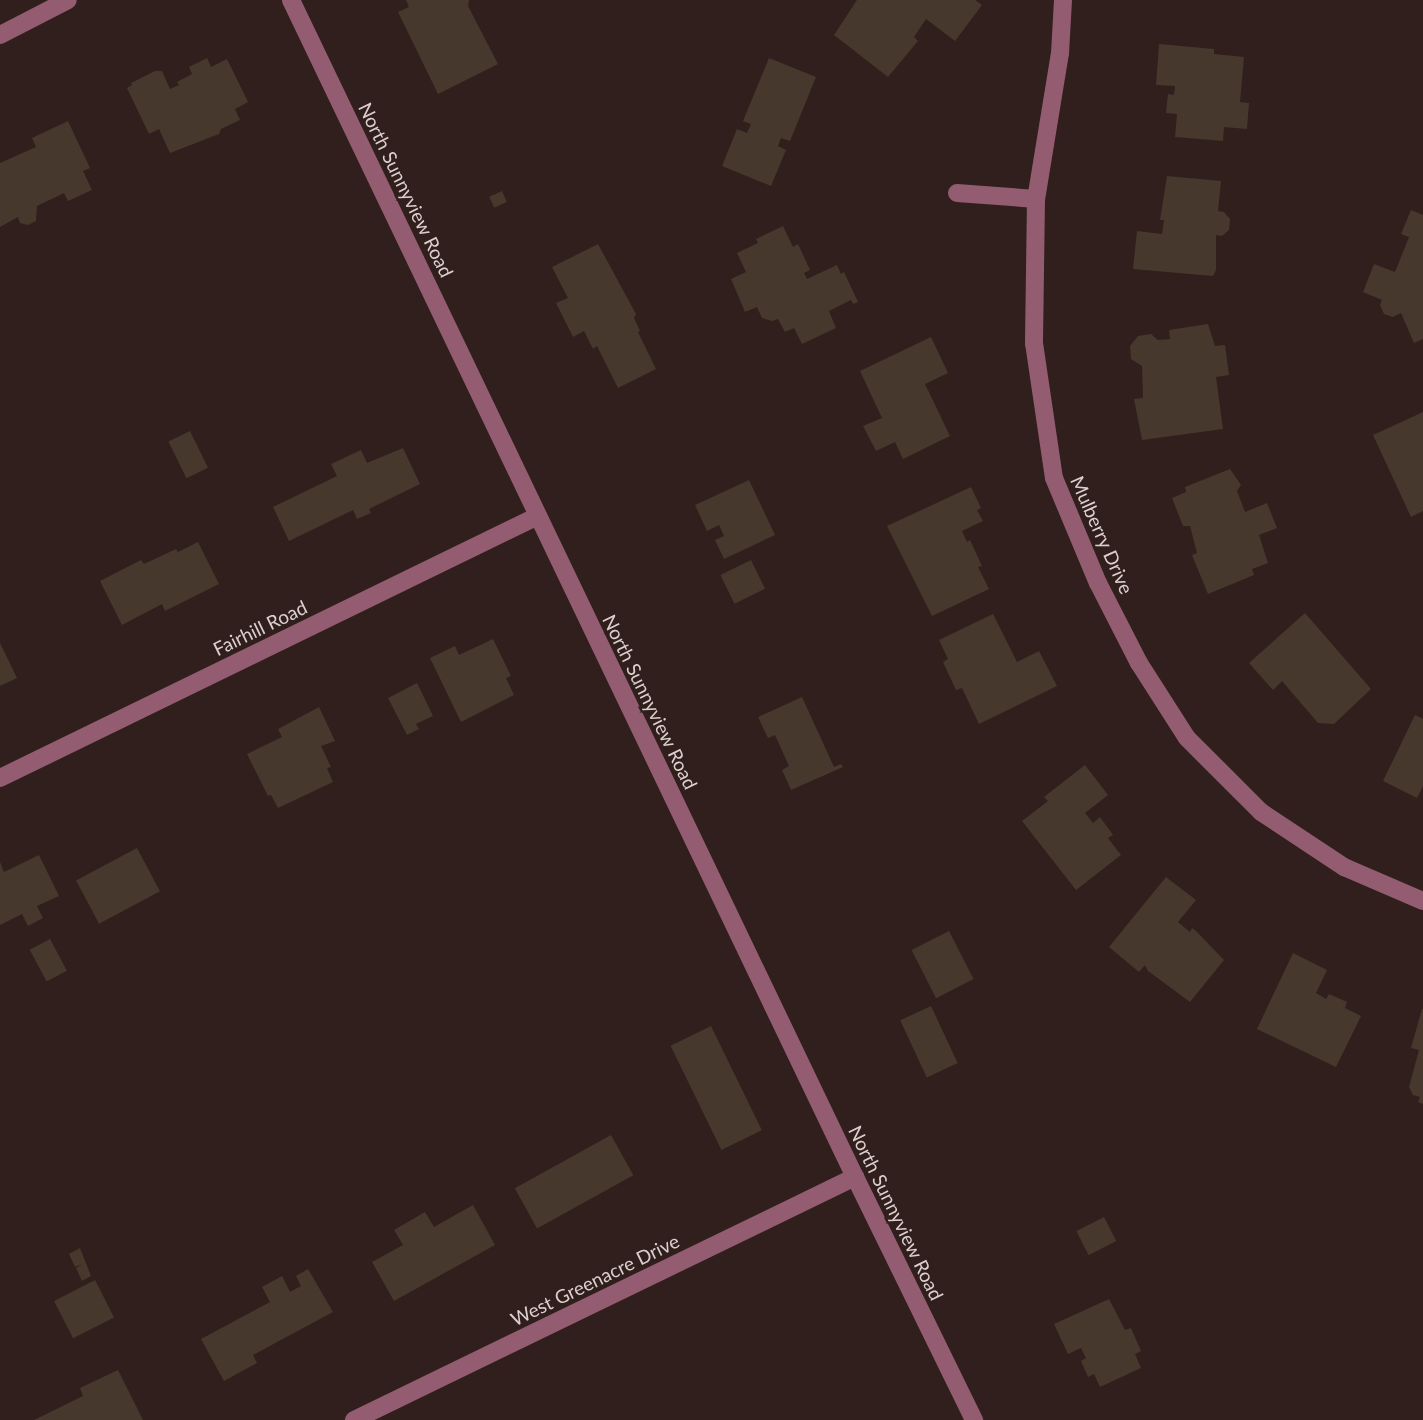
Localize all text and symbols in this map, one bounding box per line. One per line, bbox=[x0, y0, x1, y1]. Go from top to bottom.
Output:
street label: North Sunnyview Road bbox=[354, 99, 458, 281]
street label: Mulberry Drive bbox=[1066, 472, 1138, 598]
street label: Fairhill Road bbox=[209, 596, 311, 660]
street label: North Sunnyview Road bbox=[598, 611, 702, 793]
street label: North Sunnyview Road bbox=[844, 1122, 948, 1304]
street label: West Greenacre Drive bbox=[507, 1229, 683, 1331]

